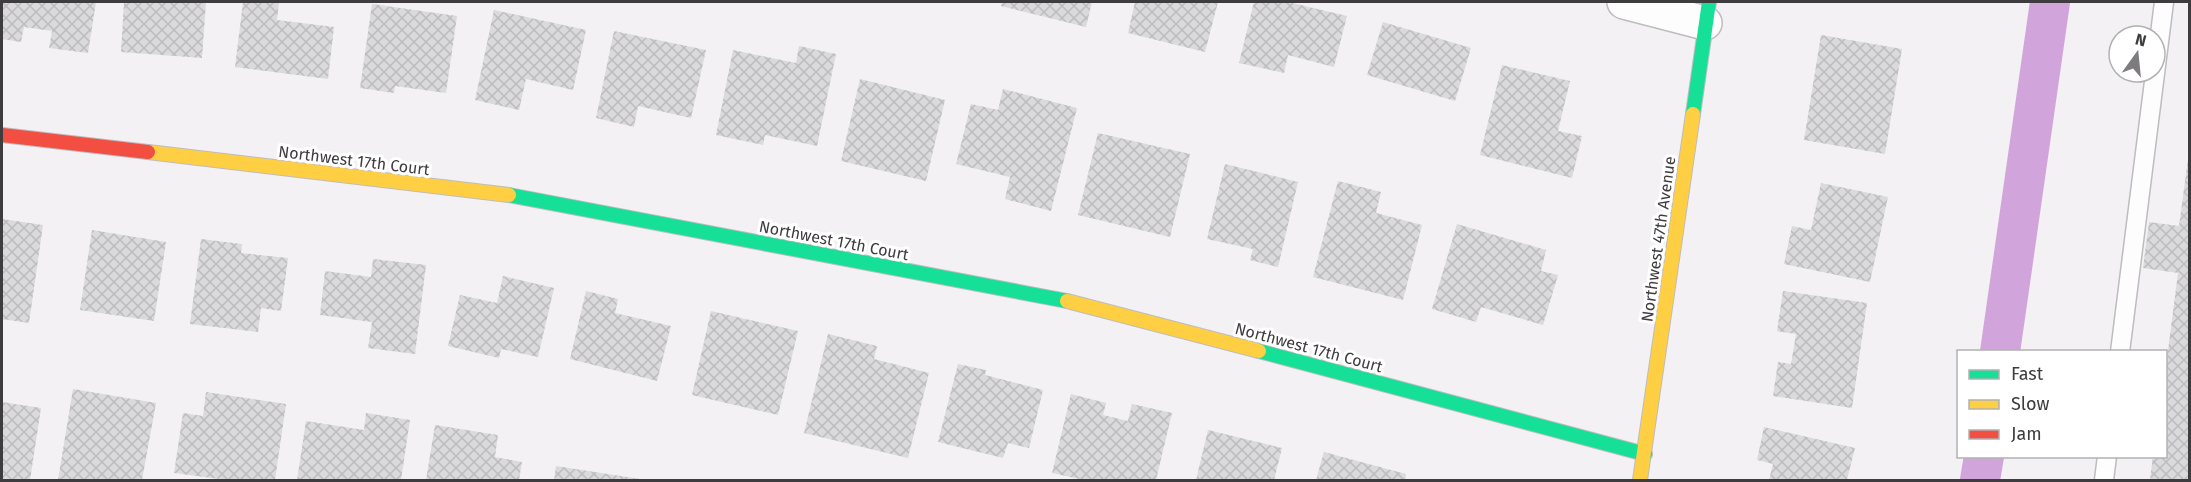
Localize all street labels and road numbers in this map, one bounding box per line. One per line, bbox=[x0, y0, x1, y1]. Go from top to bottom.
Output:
street label: Northwest 17th Court bbox=[277, 142, 431, 179]
street label: Northwest 47th Avenue bbox=[1637, 155, 1680, 323]
street label: Northwest 17th Court bbox=[758, 217, 911, 264]
street label: Northwest 17th Court bbox=[1233, 319, 1385, 376]

